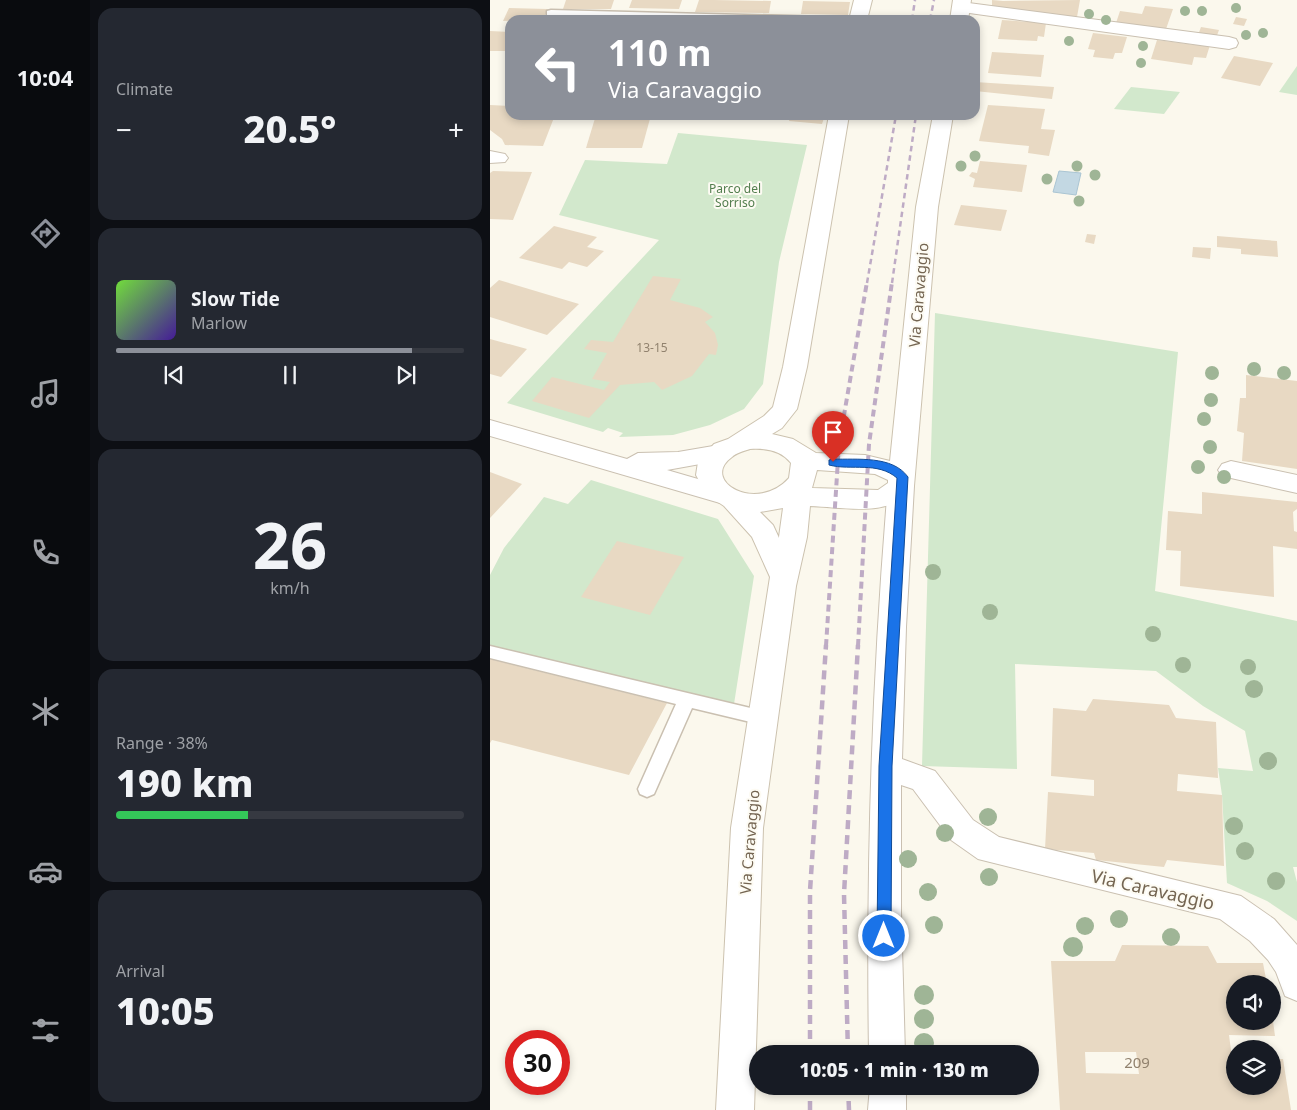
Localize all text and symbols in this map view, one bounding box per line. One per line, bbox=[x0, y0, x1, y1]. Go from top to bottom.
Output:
text: 110 m bbox=[608, 29, 711, 76]
icon: left bbox=[525, 35, 590, 100]
text: 10:04 bbox=[17, 62, 73, 92]
text: Via Caravaggio bbox=[608, 74, 762, 104]
text: Climate bbox=[116, 78, 173, 100]
text: 20.5° bbox=[244, 102, 336, 154]
text: − bbox=[116, 110, 132, 148]
text: + bbox=[448, 110, 464, 148]
park label: Parco del Sorriso bbox=[709, 180, 761, 211]
icon: directions bbox=[28, 216, 63, 251]
street label: Via Caravaggio bbox=[903, 242, 933, 348]
text: Slow Tide bbox=[191, 286, 280, 312]
text: Marlow bbox=[191, 312, 247, 334]
house number: 13-15 bbox=[636, 339, 668, 356]
icon: previous bbox=[160, 361, 188, 389]
icon: pause bbox=[276, 361, 304, 389]
icon: next bbox=[392, 361, 420, 389]
icon: music bbox=[28, 376, 63, 411]
pin bbox=[812, 411, 854, 462]
icon: arrive bbox=[819, 418, 847, 446]
text: 26 bbox=[253, 500, 327, 588]
icon: phone bbox=[28, 535, 63, 570]
text: km/h bbox=[270, 577, 310, 599]
icon: climate bbox=[28, 694, 63, 729]
text: Range · 38% bbox=[116, 732, 208, 754]
text: 190 km bbox=[116, 756, 254, 808]
street label: Via Caravaggio bbox=[734, 789, 764, 895]
icon: car bbox=[28, 854, 63, 889]
street label: Via Caravaggio bbox=[1089, 863, 1217, 915]
position arrow bbox=[857, 909, 909, 961]
text: Arrival bbox=[116, 960, 165, 982]
map controls bbox=[1226, 975, 1281, 1095]
button: sound bbox=[1226, 975, 1281, 1030]
text: 10:05 bbox=[116, 984, 215, 1036]
icon: filters bbox=[28, 1013, 63, 1048]
speed limit sign: 30 bbox=[505, 1030, 570, 1095]
button: layers bbox=[1226, 1040, 1281, 1095]
house number: 209 bbox=[1124, 1052, 1150, 1072]
text: 10:05 · 1 min · 130 m bbox=[799, 1057, 989, 1083]

